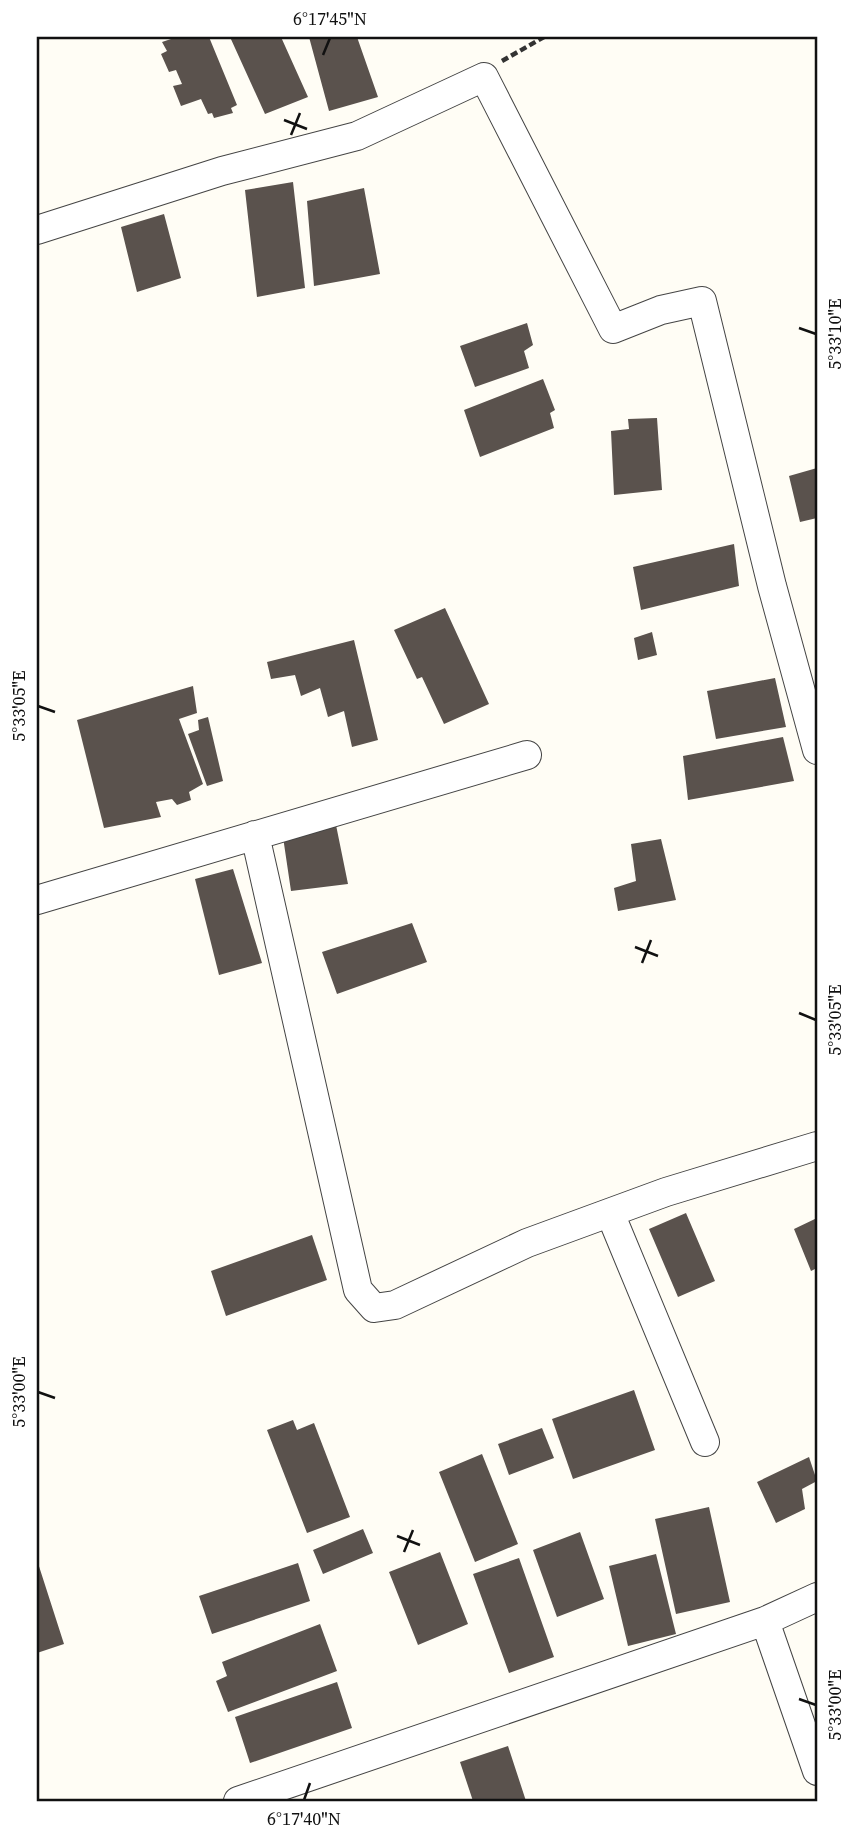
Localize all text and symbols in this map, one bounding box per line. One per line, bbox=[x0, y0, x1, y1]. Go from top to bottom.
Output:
text: 6°17'45"N bbox=[293, 6, 367, 31]
text: 5°33'10"E bbox=[822, 298, 847, 370]
text: 5°33'05"E bbox=[6, 670, 31, 742]
text: 5°33'05"E bbox=[822, 984, 847, 1056]
text: 5°33'00"E bbox=[6, 1356, 31, 1428]
text: 5°33'00"E bbox=[822, 1669, 847, 1741]
text: 6°17'40"N bbox=[267, 1806, 341, 1831]

